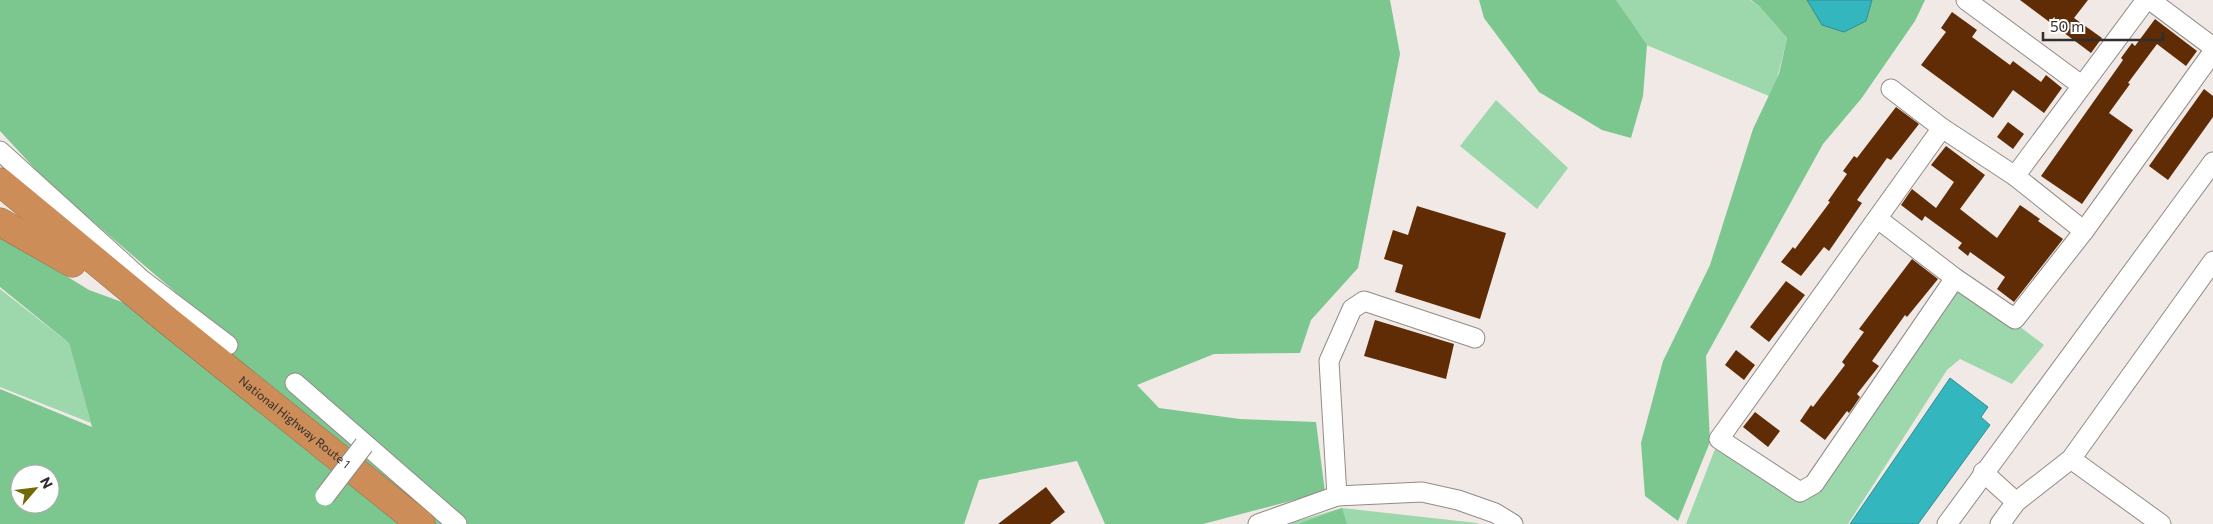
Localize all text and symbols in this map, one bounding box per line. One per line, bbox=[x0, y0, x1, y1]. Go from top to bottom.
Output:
scale bar bbox=[2043, 10, 2163, 42]
text: 50 m bbox=[2050, 17, 2084, 35]
street label: National Highway Route 1 bbox=[236, 373, 353, 470]
north arrow bbox=[10, 464, 60, 514]
text: N bbox=[37, 474, 57, 491]

